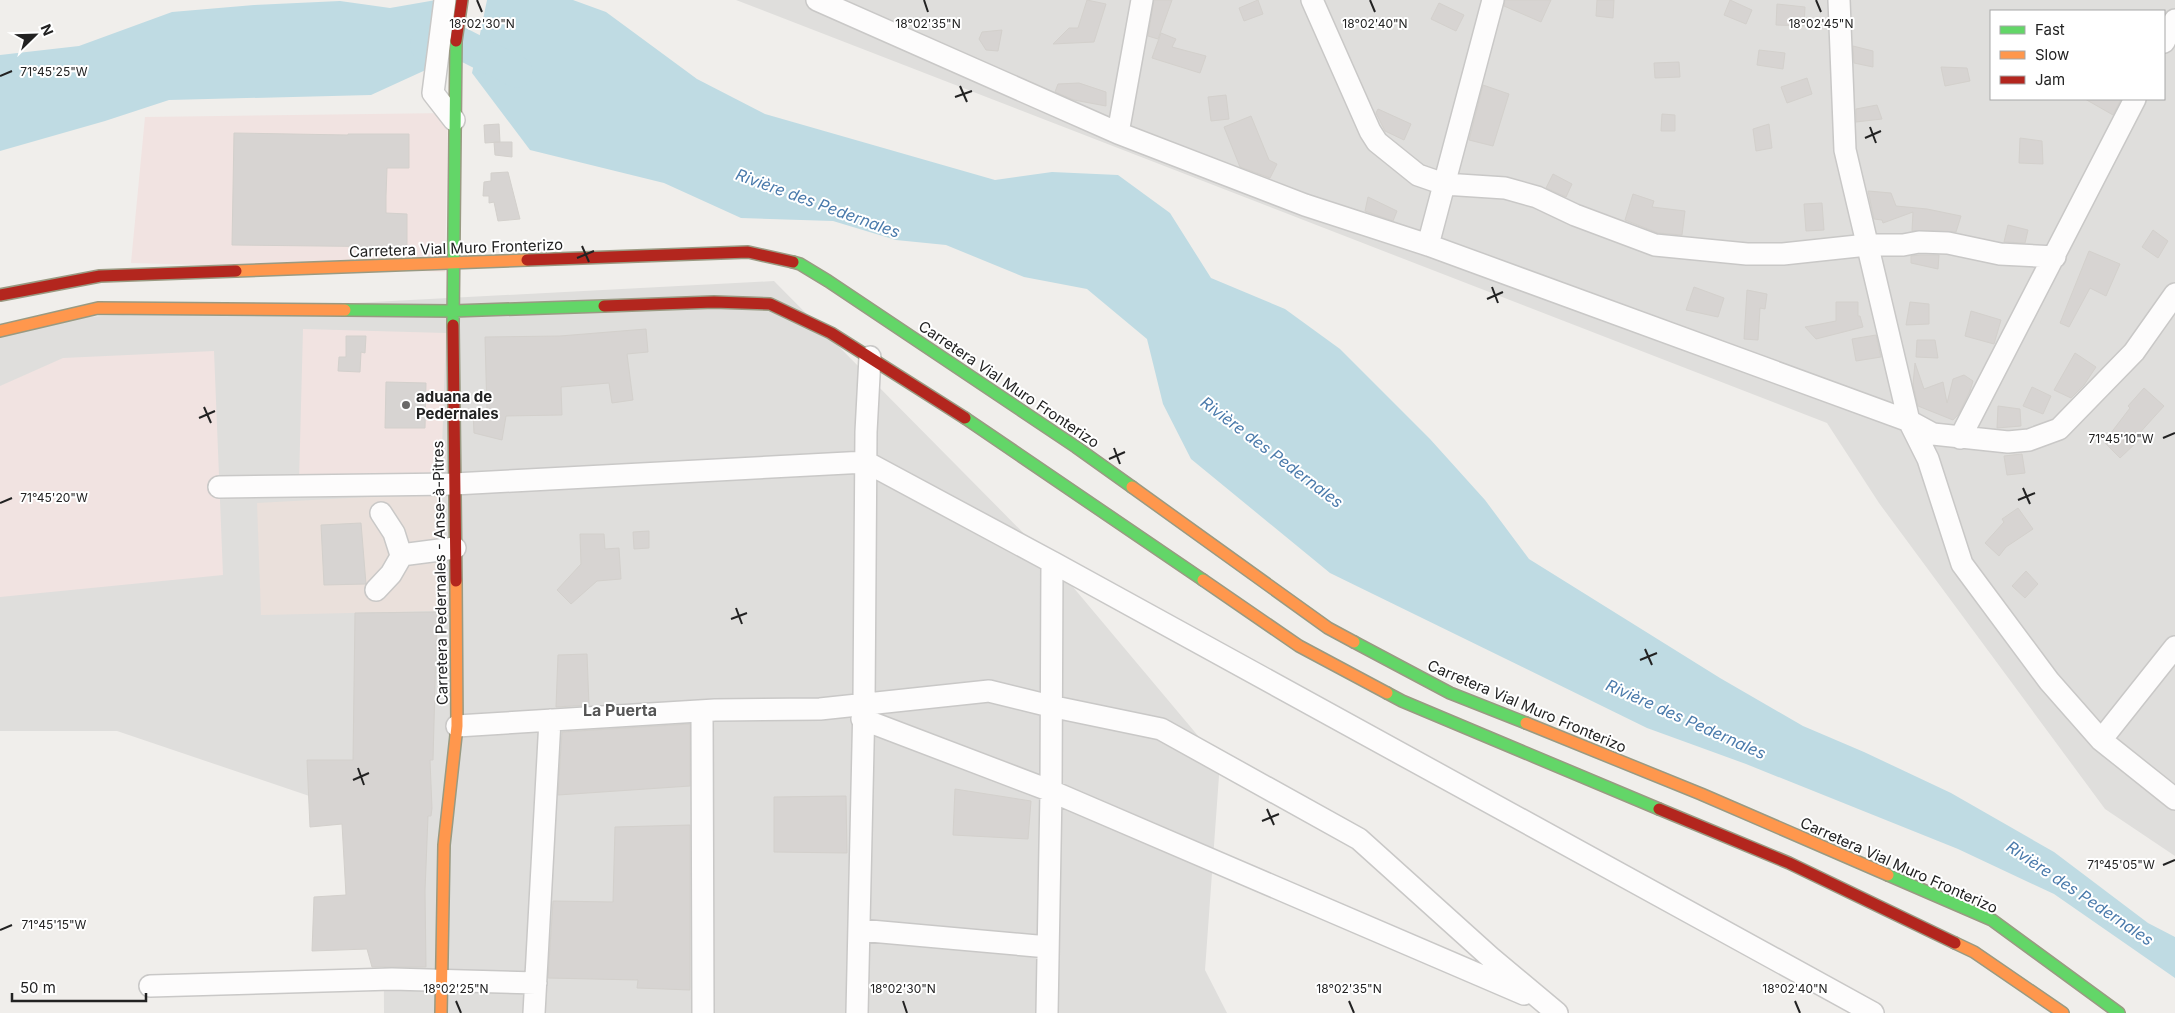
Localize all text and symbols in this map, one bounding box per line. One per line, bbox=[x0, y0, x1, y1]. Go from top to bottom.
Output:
north arrow bbox=[10, 10, 60, 60]
legend bbox=[1990, 10, 2165, 100]
text: 18°02'30"N bbox=[449, 16, 515, 31]
text: 18°02'35"N bbox=[895, 16, 961, 31]
text: 18°02'40"N bbox=[1342, 16, 1408, 31]
text: 18°02'45"N bbox=[1788, 16, 1854, 31]
text: Fast bbox=[2035, 20, 2065, 39]
text: N bbox=[38, 21, 57, 38]
text: Slow bbox=[2035, 45, 2069, 64]
text: 71°45'25"W bbox=[20, 64, 88, 79]
text: Jam bbox=[2035, 70, 2065, 89]
water label: Rivière des Pedernales bbox=[733, 164, 903, 242]
street label: Carretera Vial Muro Fronterizo bbox=[349, 235, 563, 261]
street label: Carretera Vial Muro Fronterizo bbox=[915, 316, 1103, 452]
place label: aduana de Pedernales bbox=[416, 387, 499, 423]
water label: Rivière des Pedernales bbox=[1197, 392, 1347, 512]
marker: aduana de Pedernales bbox=[400, 399, 412, 411]
text: 71°45'10"W bbox=[2088, 431, 2154, 446]
street label: Carretera Pedernales - Anse-à-Pitres bbox=[428, 441, 452, 705]
text: 71°45'20"W bbox=[20, 490, 88, 505]
street label: Carretera Vial Muro Fronterizo bbox=[1425, 655, 1629, 757]
water label: Rivière des Pedernales bbox=[1603, 675, 1769, 763]
district label: La Puerta bbox=[583, 700, 657, 720]
street label: Carretera Vial Muro Fronterizo bbox=[1797, 813, 2001, 917]
water label: Rivière des Pedernales bbox=[2003, 836, 2157, 950]
text: 71°45'05"W bbox=[2087, 857, 2155, 872]
text: 71°45'15"W bbox=[22, 917, 87, 932]
scale bar bbox=[12, 970, 146, 1002]
text: 50 m bbox=[20, 978, 56, 997]
text: 18°02'25"N bbox=[423, 981, 489, 996]
text: 18°02'30"N bbox=[870, 981, 936, 996]
text: 18°02'35"N bbox=[1316, 981, 1382, 996]
text: 18°02'40"N bbox=[1762, 981, 1828, 996]

